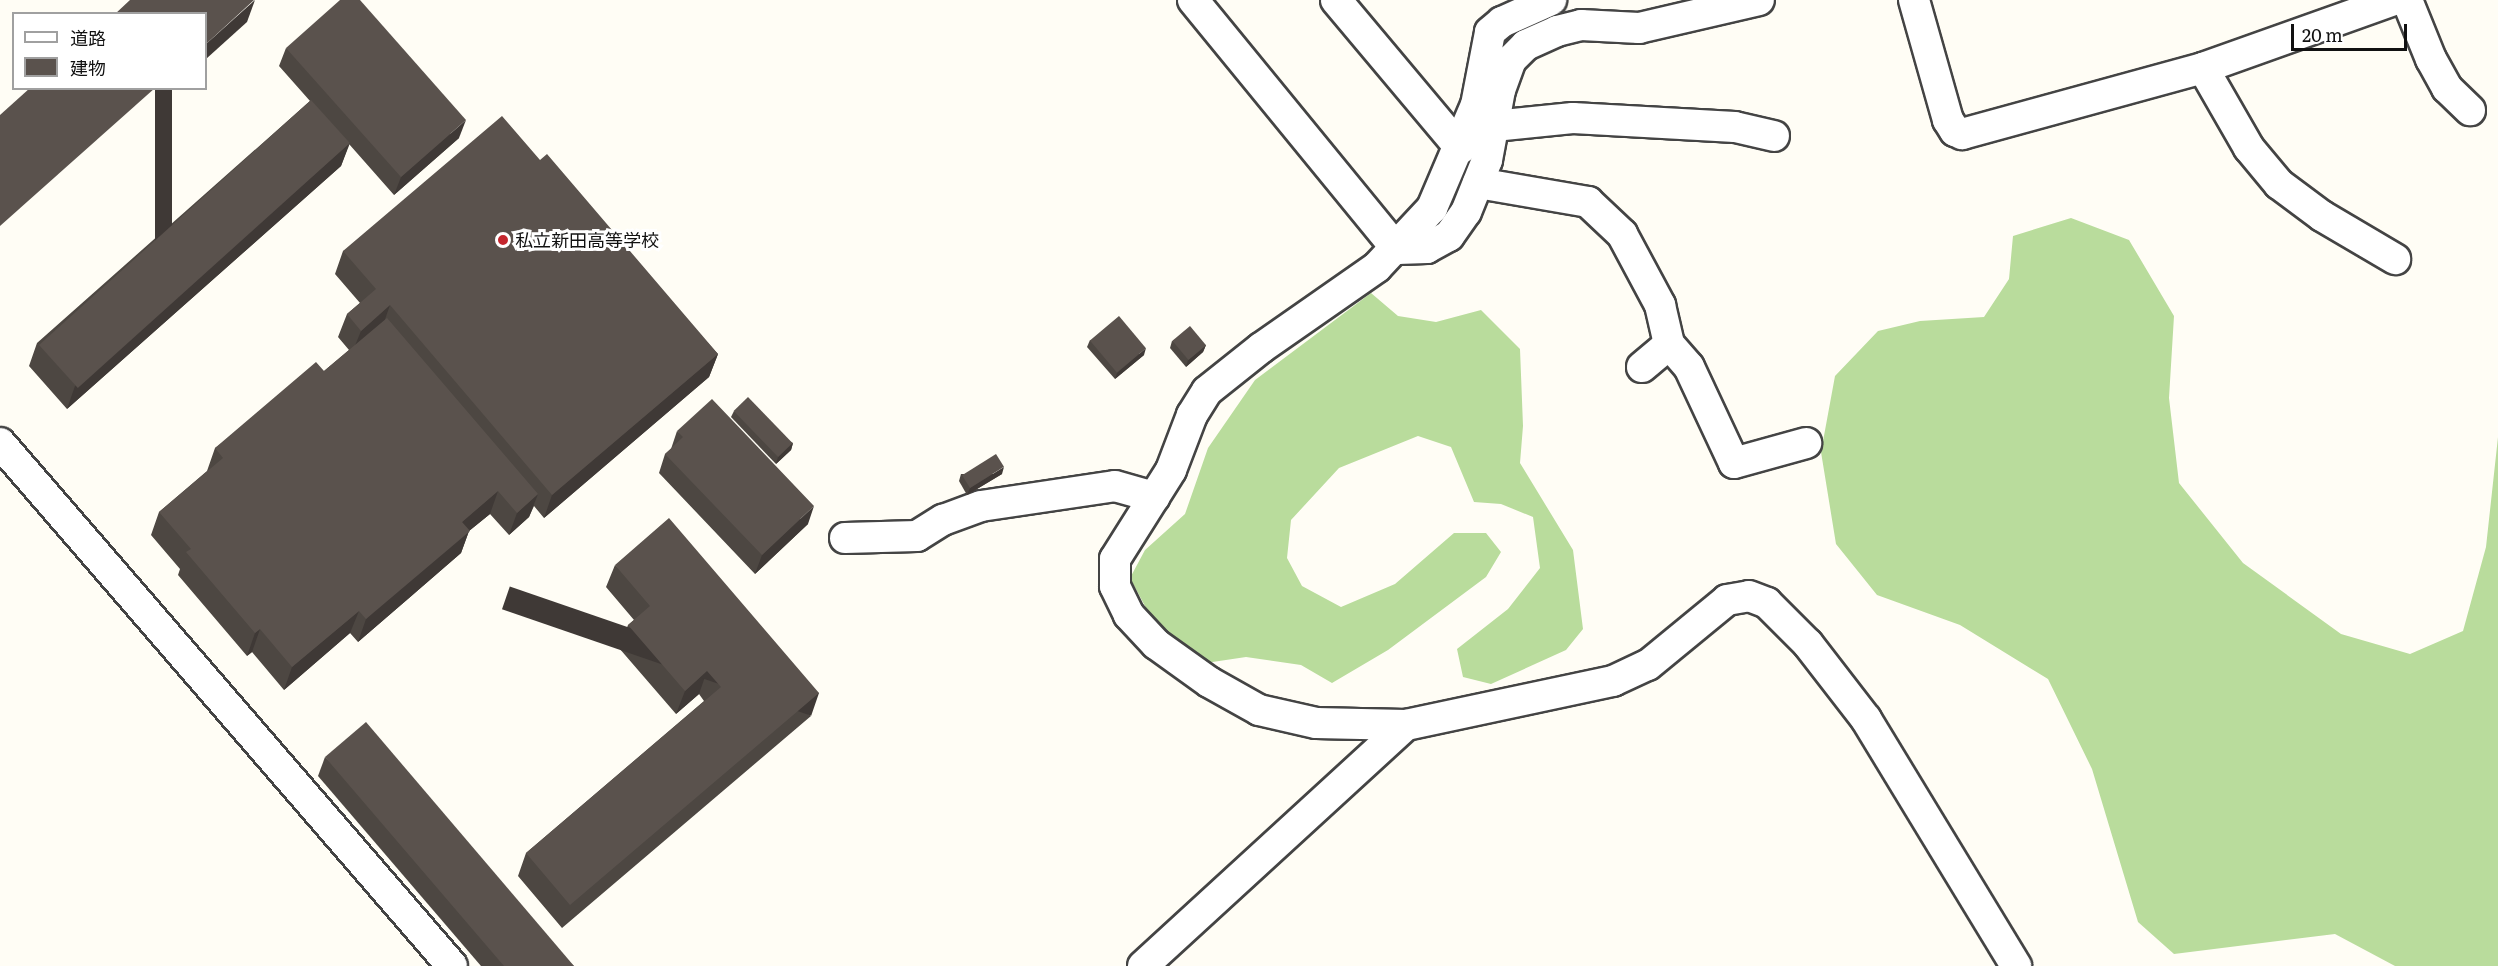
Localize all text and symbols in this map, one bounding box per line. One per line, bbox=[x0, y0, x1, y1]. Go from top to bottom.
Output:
legend bbox=[12, 12, 207, 90]
scale bar bbox=[2294, 12, 2410, 50]
text: 20 m bbox=[2302, 21, 2343, 48]
text: 道路 bbox=[70, 24, 106, 51]
text: 建物 bbox=[70, 54, 106, 81]
place label: 私立新田高等学校 bbox=[515, 229, 659, 251]
marker: 私立新田高等学校 bbox=[496, 233, 510, 247]

